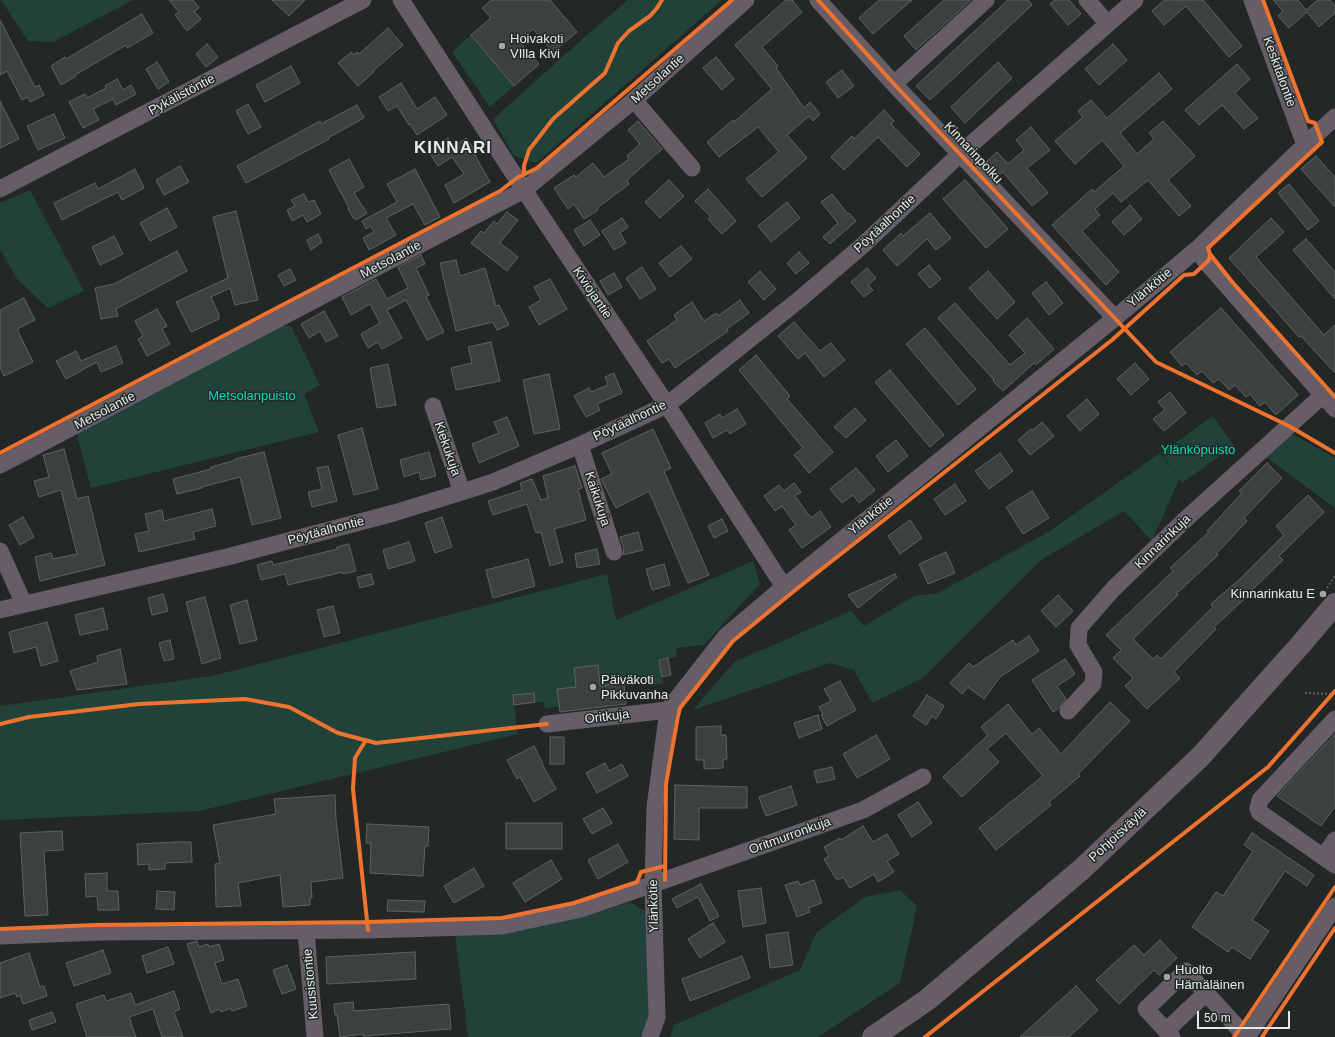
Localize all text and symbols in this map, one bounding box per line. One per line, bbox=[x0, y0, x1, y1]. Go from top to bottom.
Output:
place label: Hoivakoti VIlla Kivi bbox=[510, 31, 563, 62]
street label: Keskitalontie bbox=[1259, 35, 1299, 109]
marker: Hoivakoti VIlla Kivi bbox=[497, 41, 507, 51]
street label: Metsolantie bbox=[628, 51, 688, 107]
street label: Pykälistöntie bbox=[146, 71, 218, 119]
street label: Kinnarinpolku bbox=[940, 119, 1006, 187]
district label: KINNARI bbox=[414, 138, 492, 158]
street label: Pöytäalhontie bbox=[851, 191, 919, 257]
street label: Metsolantie bbox=[358, 238, 424, 282]
street label: Kiviojantie bbox=[569, 264, 615, 322]
street label: Ylänkötie bbox=[1125, 265, 1175, 311]
park label: Metsolanpuisto bbox=[208, 388, 296, 404]
street label: Metsolantie bbox=[72, 389, 138, 433]
street label: Pöytäalhontie bbox=[591, 397, 669, 445]
street label: Kiekukuja bbox=[430, 420, 464, 478]
park label: Ylänköpuisto bbox=[1161, 442, 1235, 458]
street label: Kaikukuja bbox=[581, 470, 613, 528]
street label: Ylänkötie bbox=[845, 493, 897, 539]
street label: Kinnarinkuja bbox=[1132, 512, 1194, 572]
street label: Pöytäalhontie bbox=[286, 513, 366, 549]
place label: Kinnarinkatu E bbox=[1230, 586, 1315, 602]
marker: Kinnarinkatu E bbox=[1318, 589, 1328, 599]
place label: Päiväkoti Pikkuvanha bbox=[601, 672, 668, 703]
marker: Päiväkoti Pikkuvanha bbox=[588, 682, 598, 692]
street label: Oritkuja bbox=[584, 707, 630, 727]
street label: Pohjoisväylä bbox=[1086, 804, 1150, 866]
street label: Oritmurronkuja bbox=[747, 814, 833, 858]
street label: Ylänkötie bbox=[646, 879, 662, 933]
street label: Kuusistontie bbox=[300, 948, 322, 1020]
place label: Huolto Hämäläinen bbox=[1175, 962, 1244, 993]
marker: Huolto Hämäläinen bbox=[1162, 972, 1172, 982]
scale bar bbox=[1199, 1003, 1292, 1029]
text: 50 m bbox=[1204, 1011, 1231, 1025]

